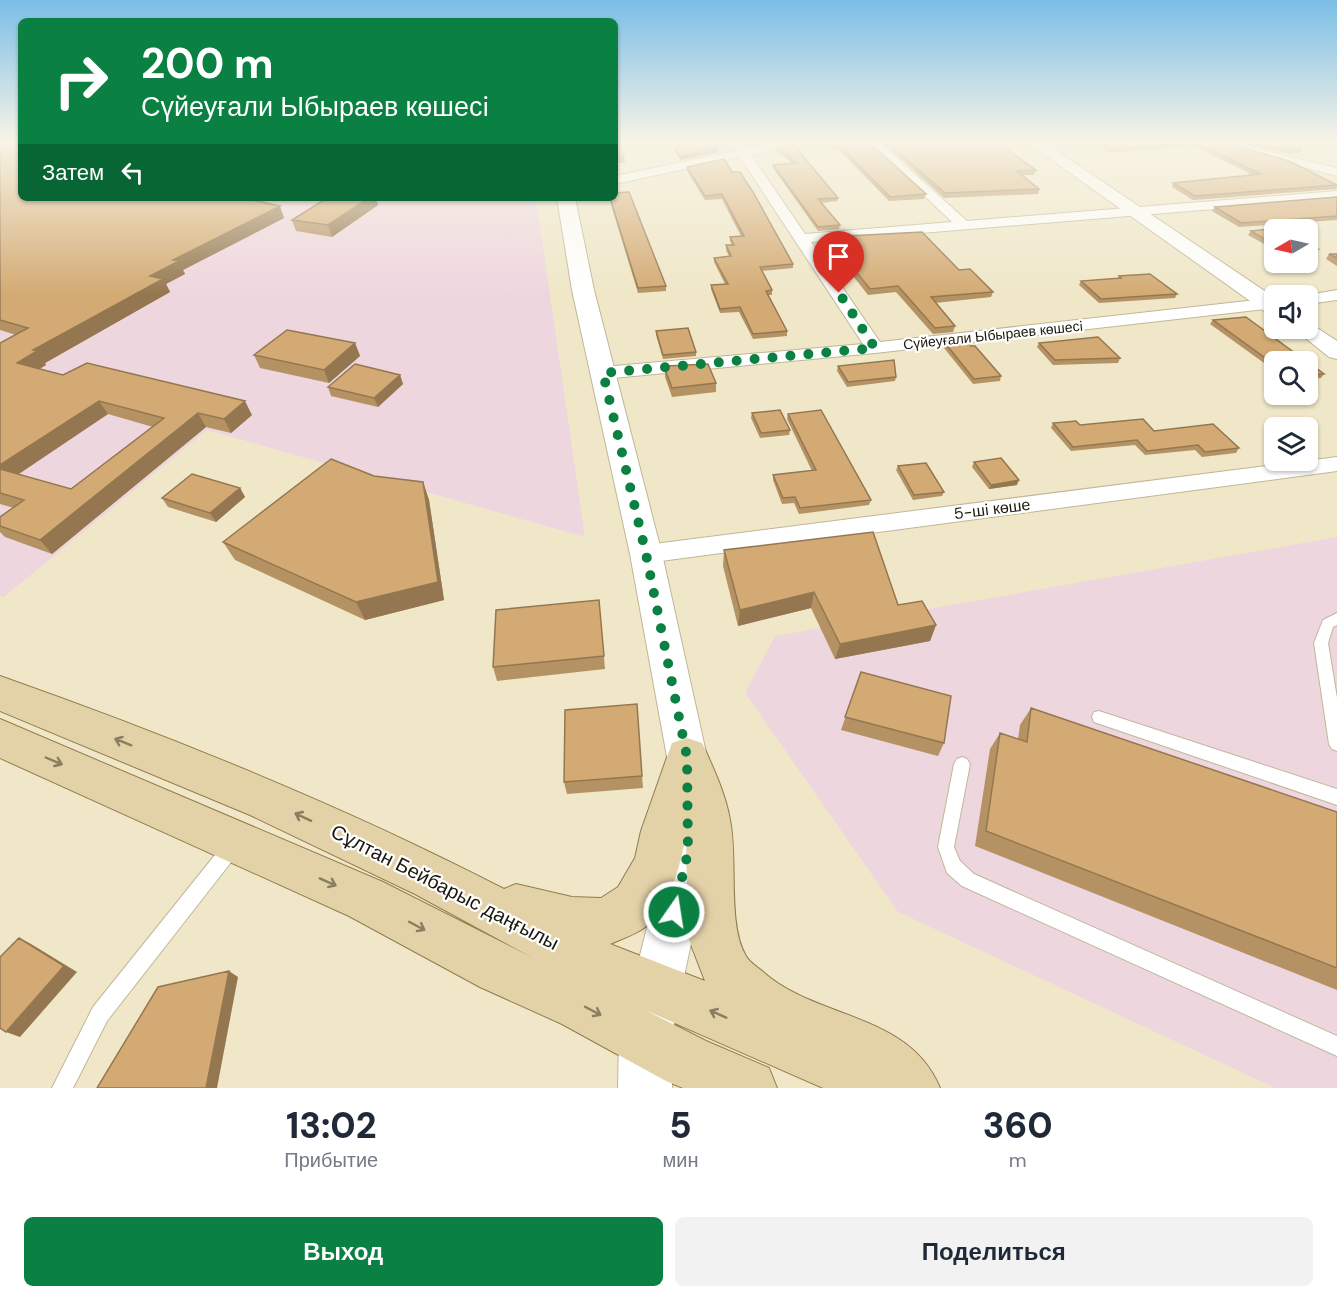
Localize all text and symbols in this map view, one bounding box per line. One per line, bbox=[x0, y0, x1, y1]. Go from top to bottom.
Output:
text: 200 m bbox=[141, 36, 274, 91]
icon: right bbox=[42, 42, 120, 120]
text: Сүйеуғали Ыбыраев көшесi bbox=[141, 89, 489, 124]
icon: left bbox=[116, 156, 149, 189]
text: Затем bbox=[42, 158, 104, 187]
north arrow bbox=[1264, 219, 1318, 273]
map controls bbox=[1264, 219, 1318, 471]
pin bbox=[813, 231, 864, 293]
icon: arrive bbox=[822, 240, 855, 273]
button: sound bbox=[1264, 285, 1318, 339]
street label: Сүйеуғали Ыбыраев көшесi bbox=[902, 317, 1084, 353]
button: search bbox=[1264, 351, 1318, 405]
button: layers bbox=[1264, 417, 1318, 471]
street label: 5-шi көше bbox=[953, 494, 1032, 524]
one-way arrow bbox=[114, 736, 133, 747]
one-way arrow bbox=[44, 756, 62, 767]
one-way arrow bbox=[294, 810, 312, 822]
street label: Сұлтан Бейбарыс даңғылы bbox=[327, 818, 563, 956]
one-way arrow bbox=[319, 876, 337, 888]
position arrow bbox=[642, 880, 706, 944]
one-way arrow bbox=[408, 921, 426, 932]
one-way arrow bbox=[583, 1006, 601, 1017]
one-way arrow bbox=[710, 1007, 728, 1019]
text: 13:02 bbox=[286, 1102, 376, 1149]
text: 5 bbox=[669, 1102, 692, 1149]
text: 360 bbox=[983, 1102, 1053, 1149]
text: Прибытие bbox=[284, 1147, 378, 1173]
text: мин bbox=[662, 1147, 698, 1173]
text: m bbox=[1009, 1147, 1027, 1173]
button: Выход bbox=[24, 1217, 663, 1286]
button: Поделиться bbox=[675, 1217, 1313, 1286]

